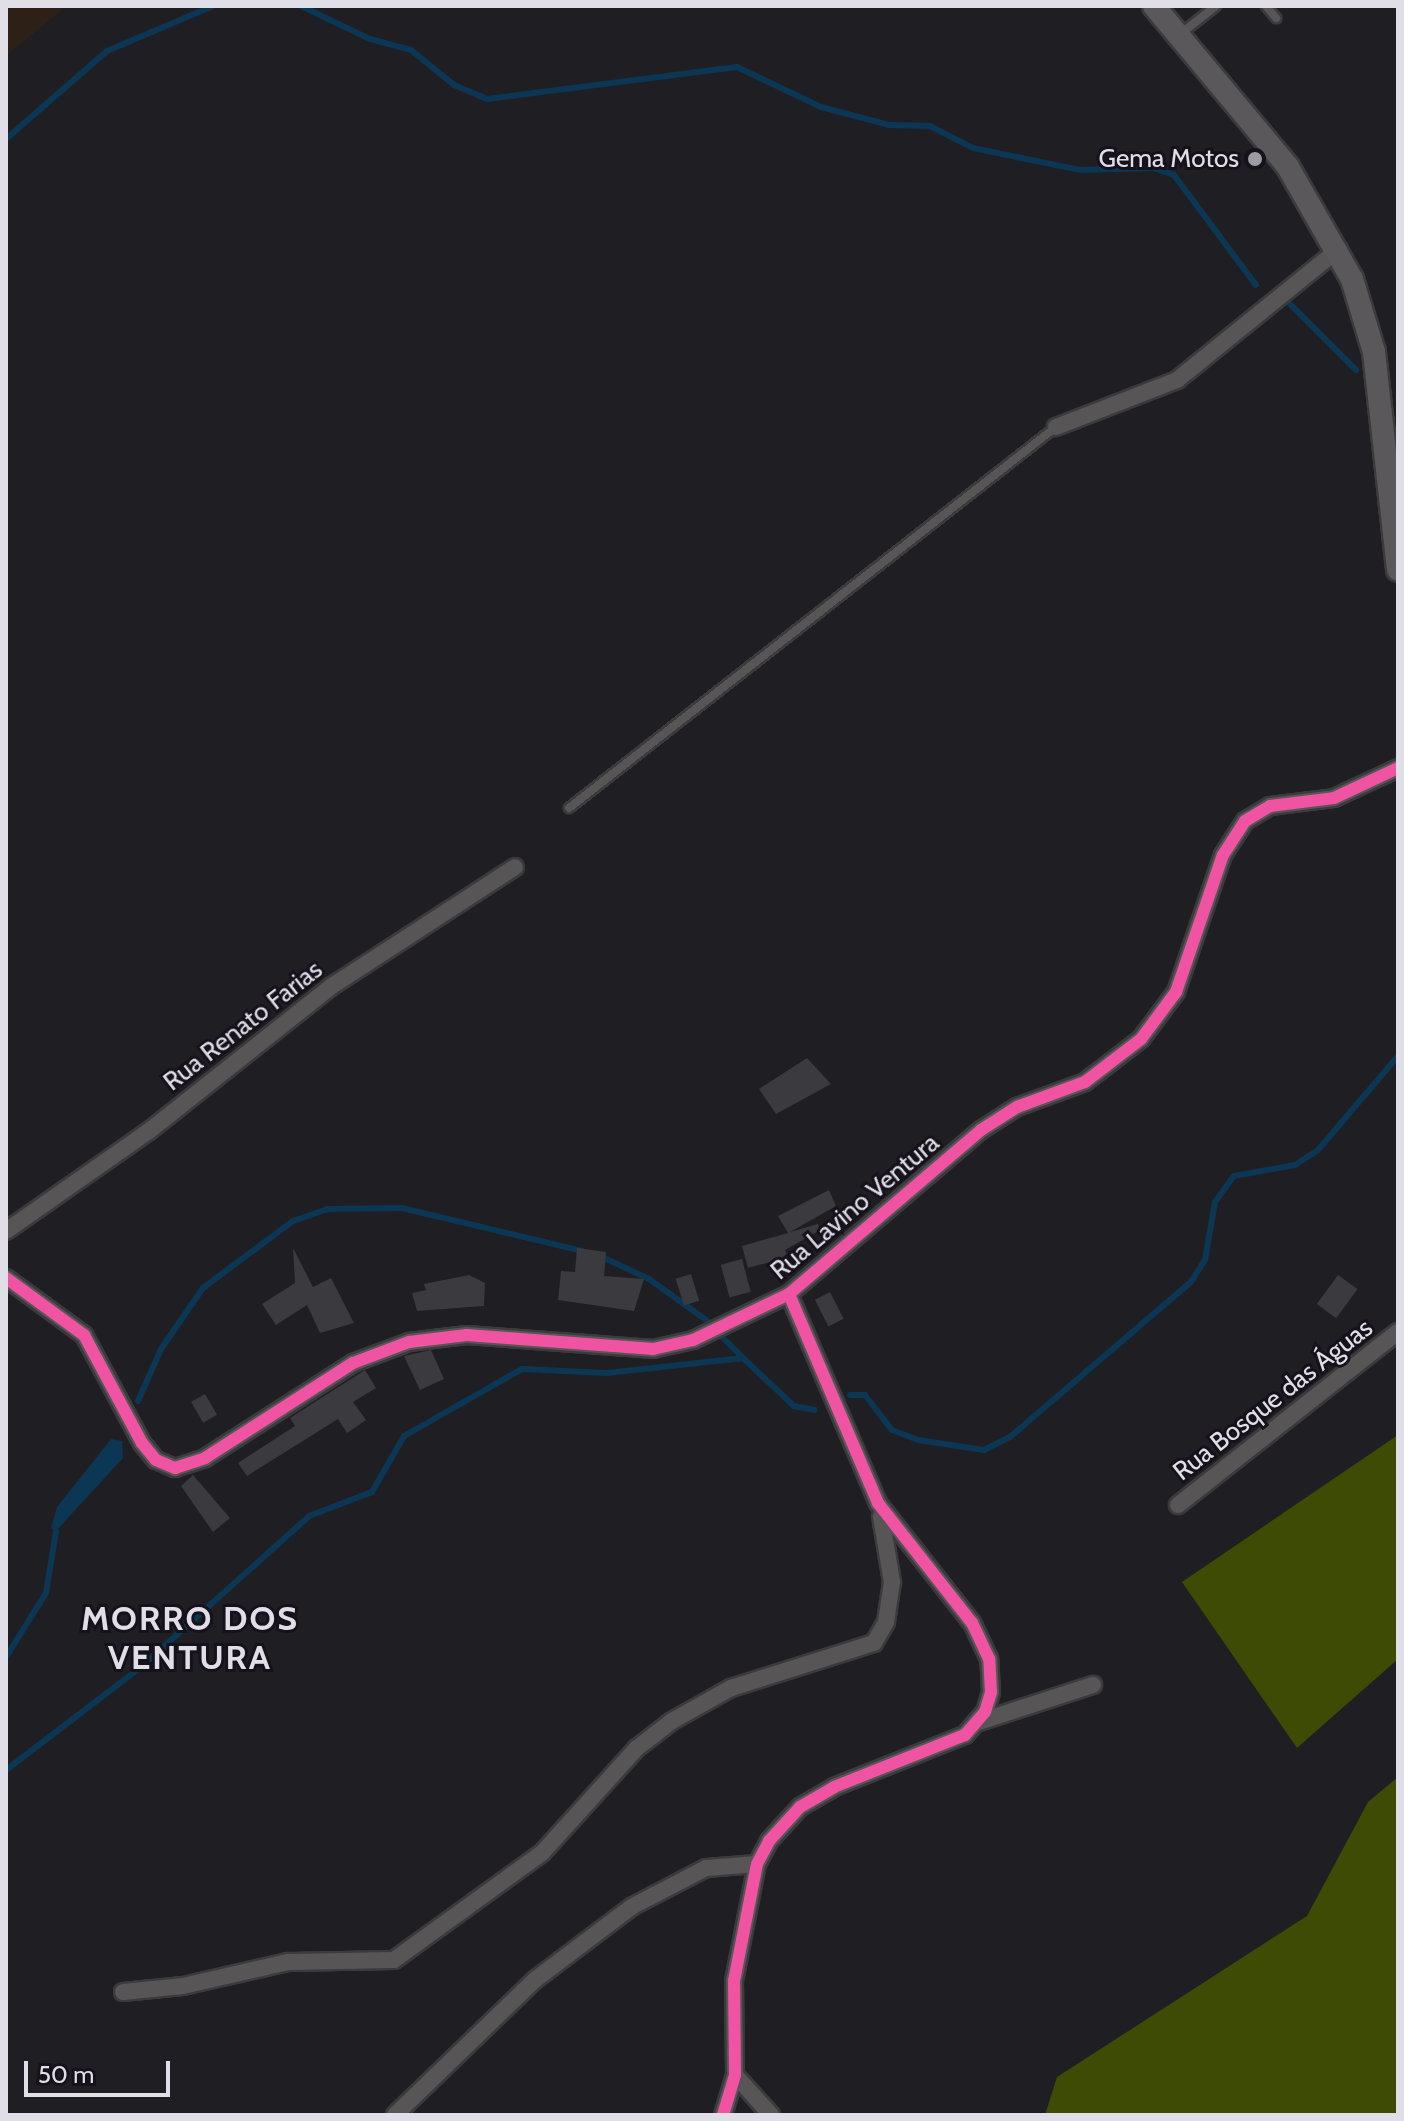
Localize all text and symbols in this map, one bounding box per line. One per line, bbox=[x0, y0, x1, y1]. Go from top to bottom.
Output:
place label: Gema Motos bbox=[1099, 143, 1239, 175]
marker: Gema Motos bbox=[1246, 150, 1264, 168]
street label: Rua Renato Farias bbox=[157, 954, 329, 1098]
street label: Rua Lavino Ventura bbox=[764, 1127, 946, 1287]
street label: Rua Bosque das Águas bbox=[1167, 1312, 1379, 1488]
district label: MORRO DOS VENTURA bbox=[81, 1598, 299, 1678]
scale bar bbox=[28, 2045, 174, 2095]
text: 50 m bbox=[38, 2060, 94, 2089]

